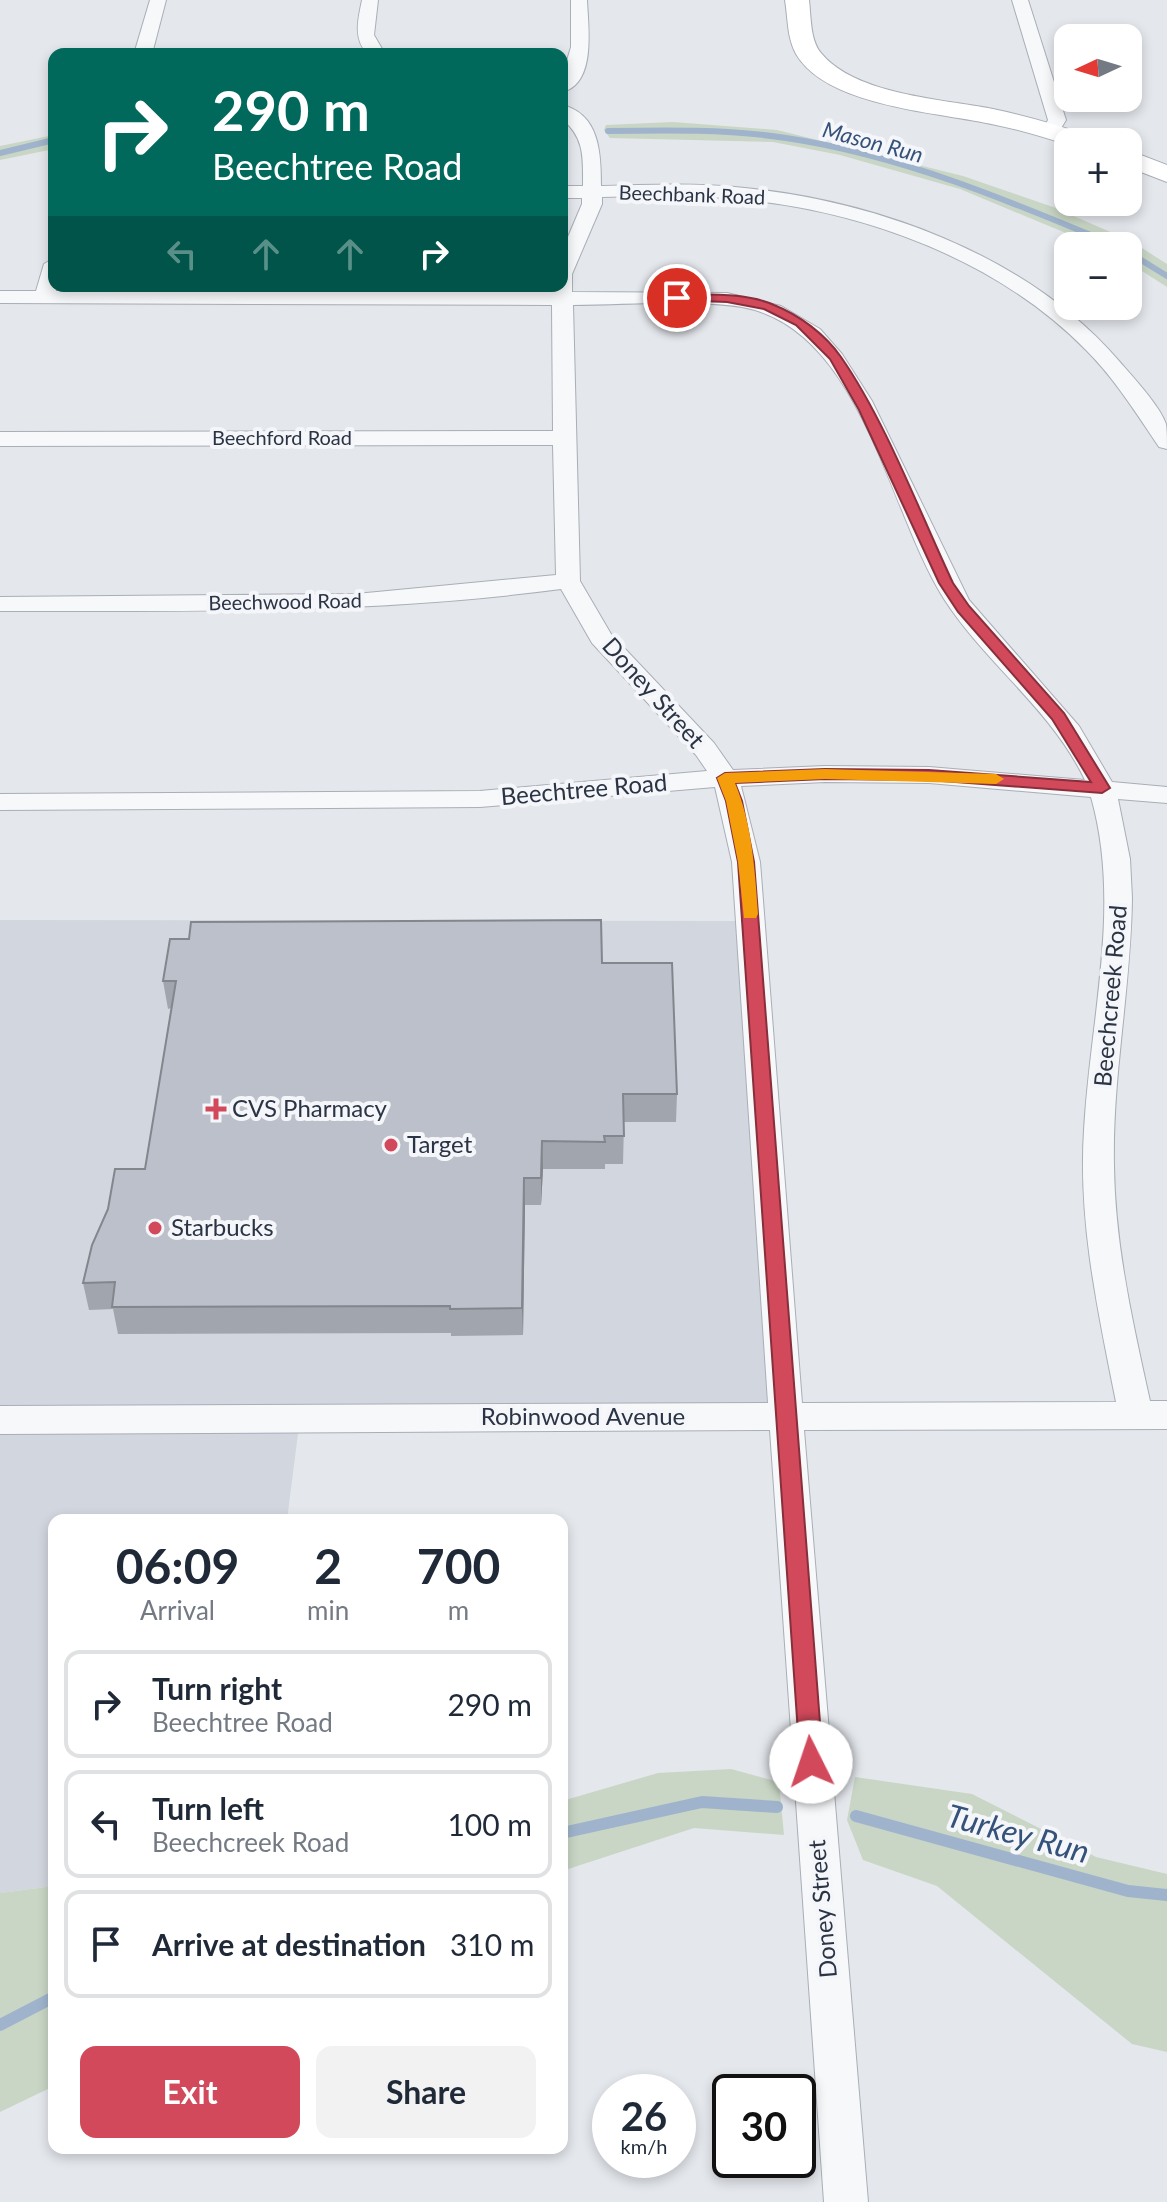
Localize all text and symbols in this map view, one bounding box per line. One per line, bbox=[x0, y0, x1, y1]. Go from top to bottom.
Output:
north arrow bbox=[1054, 24, 1142, 112]
map controls bbox=[1054, 24, 1142, 320]
text: 290 m bbox=[212, 76, 370, 143]
icon: right bbox=[80, 80, 184, 184]
water label: Mason Run bbox=[820, 115, 926, 168]
button: + bbox=[1054, 128, 1142, 216]
text: Beechtree Road bbox=[212, 144, 462, 188]
street label: Beechbank Road bbox=[618, 179, 766, 209]
icon: left bbox=[160, 232, 204, 276]
icon: ahead bbox=[244, 232, 288, 276]
icon: ahead bbox=[328, 232, 372, 276]
icon: right bbox=[412, 232, 456, 276]
button: − bbox=[1054, 232, 1142, 320]
pin bbox=[643, 264, 711, 332]
icon: arrive bbox=[655, 276, 699, 320]
street label: Beechford Road bbox=[212, 425, 352, 449]
street label: Beechwood Road bbox=[208, 588, 362, 614]
street label: Doney Street bbox=[597, 631, 712, 753]
street label: Beechtree Road bbox=[499, 767, 668, 810]
street label: Beechcreek Road bbox=[1087, 904, 1132, 1088]
place label: CVS Pharmacy bbox=[232, 1093, 388, 1122]
marker: CVS Pharmacy bbox=[207, 1100, 225, 1118]
place label: Target bbox=[407, 1129, 473, 1158]
marker: Target bbox=[382, 1136, 400, 1154]
place label: Starbucks bbox=[171, 1212, 274, 1241]
marker: Starbucks bbox=[146, 1219, 164, 1237]
street label: Robinwood Avenue bbox=[481, 1401, 685, 1430]
text: 06:09 bbox=[116, 1537, 239, 1594]
text: 2 bbox=[314, 1537, 342, 1594]
text: 700 bbox=[417, 1537, 500, 1594]
text: Arrival bbox=[140, 1594, 215, 1626]
text: min bbox=[307, 1594, 349, 1626]
text: m bbox=[448, 1594, 469, 1626]
text: Turn right bbox=[152, 1670, 282, 1706]
icon: right bbox=[84, 1682, 128, 1726]
text: 290 m bbox=[447, 1686, 532, 1722]
text: Beechtree Road bbox=[152, 1706, 333, 1738]
position arrow bbox=[769, 1720, 853, 1804]
text: Turn left bbox=[152, 1790, 264, 1826]
water label: Turkey Run bbox=[943, 1795, 1094, 1870]
icon: left bbox=[84, 1802, 128, 1846]
text: 100 m bbox=[447, 1806, 532, 1842]
text: Beechcreek Road bbox=[152, 1826, 349, 1858]
street label: Doney Street bbox=[801, 1838, 842, 1979]
icon: arrive bbox=[84, 1922, 128, 1966]
text: Arrive at destination bbox=[152, 1926, 426, 1962]
text: 310 m bbox=[450, 1926, 534, 1962]
button: Exit bbox=[80, 2046, 300, 2138]
button: Share bbox=[316, 2046, 536, 2138]
speed limit sign: 30 bbox=[712, 2074, 816, 2178]
text: 26 bbox=[621, 2092, 667, 2140]
text: km/h bbox=[621, 2134, 667, 2158]

